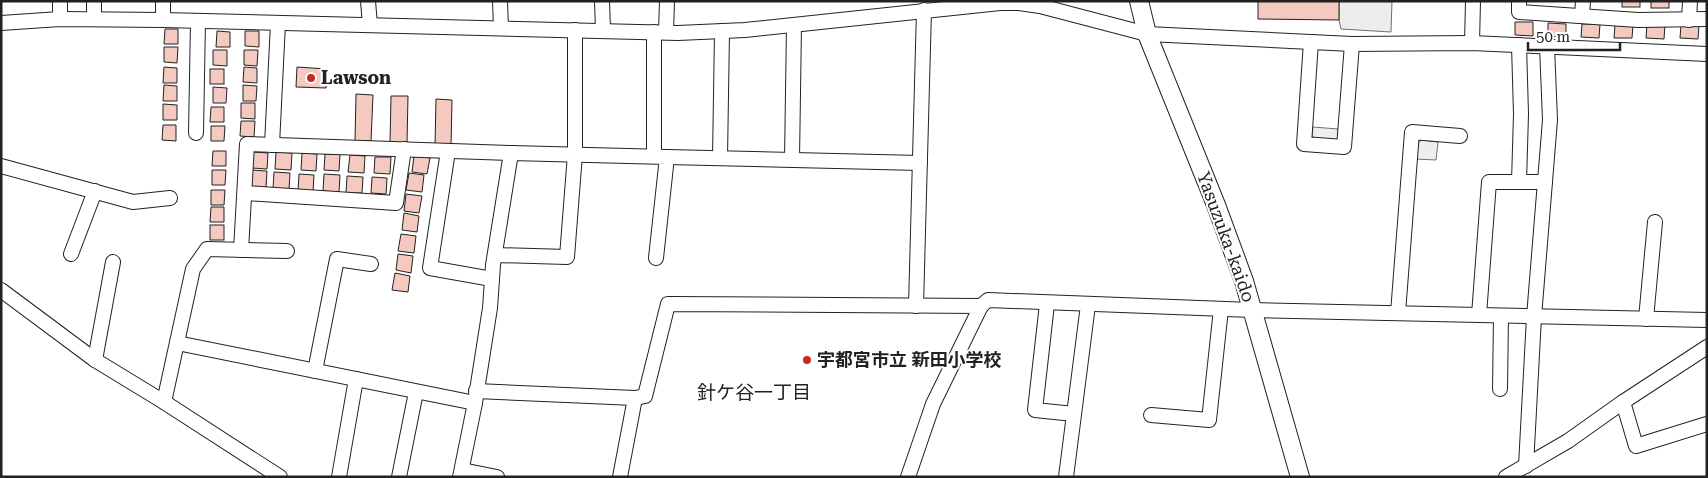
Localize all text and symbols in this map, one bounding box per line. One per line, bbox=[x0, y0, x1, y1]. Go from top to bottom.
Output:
scale bar bbox=[1528, 20, 1620, 52]
text: 50 m bbox=[1536, 28, 1571, 46]
place label: Lawson bbox=[321, 67, 391, 88]
marker: Lawson bbox=[305, 72, 317, 84]
street label: Yasuzuka-kaido bbox=[1193, 169, 1260, 305]
place label: 宇都宮市立 新田小学校 bbox=[817, 349, 1002, 370]
marker: 宇都宮市立 新田小学校 bbox=[801, 354, 813, 366]
district label: 針ケ谷一丁目 bbox=[697, 381, 811, 404]

